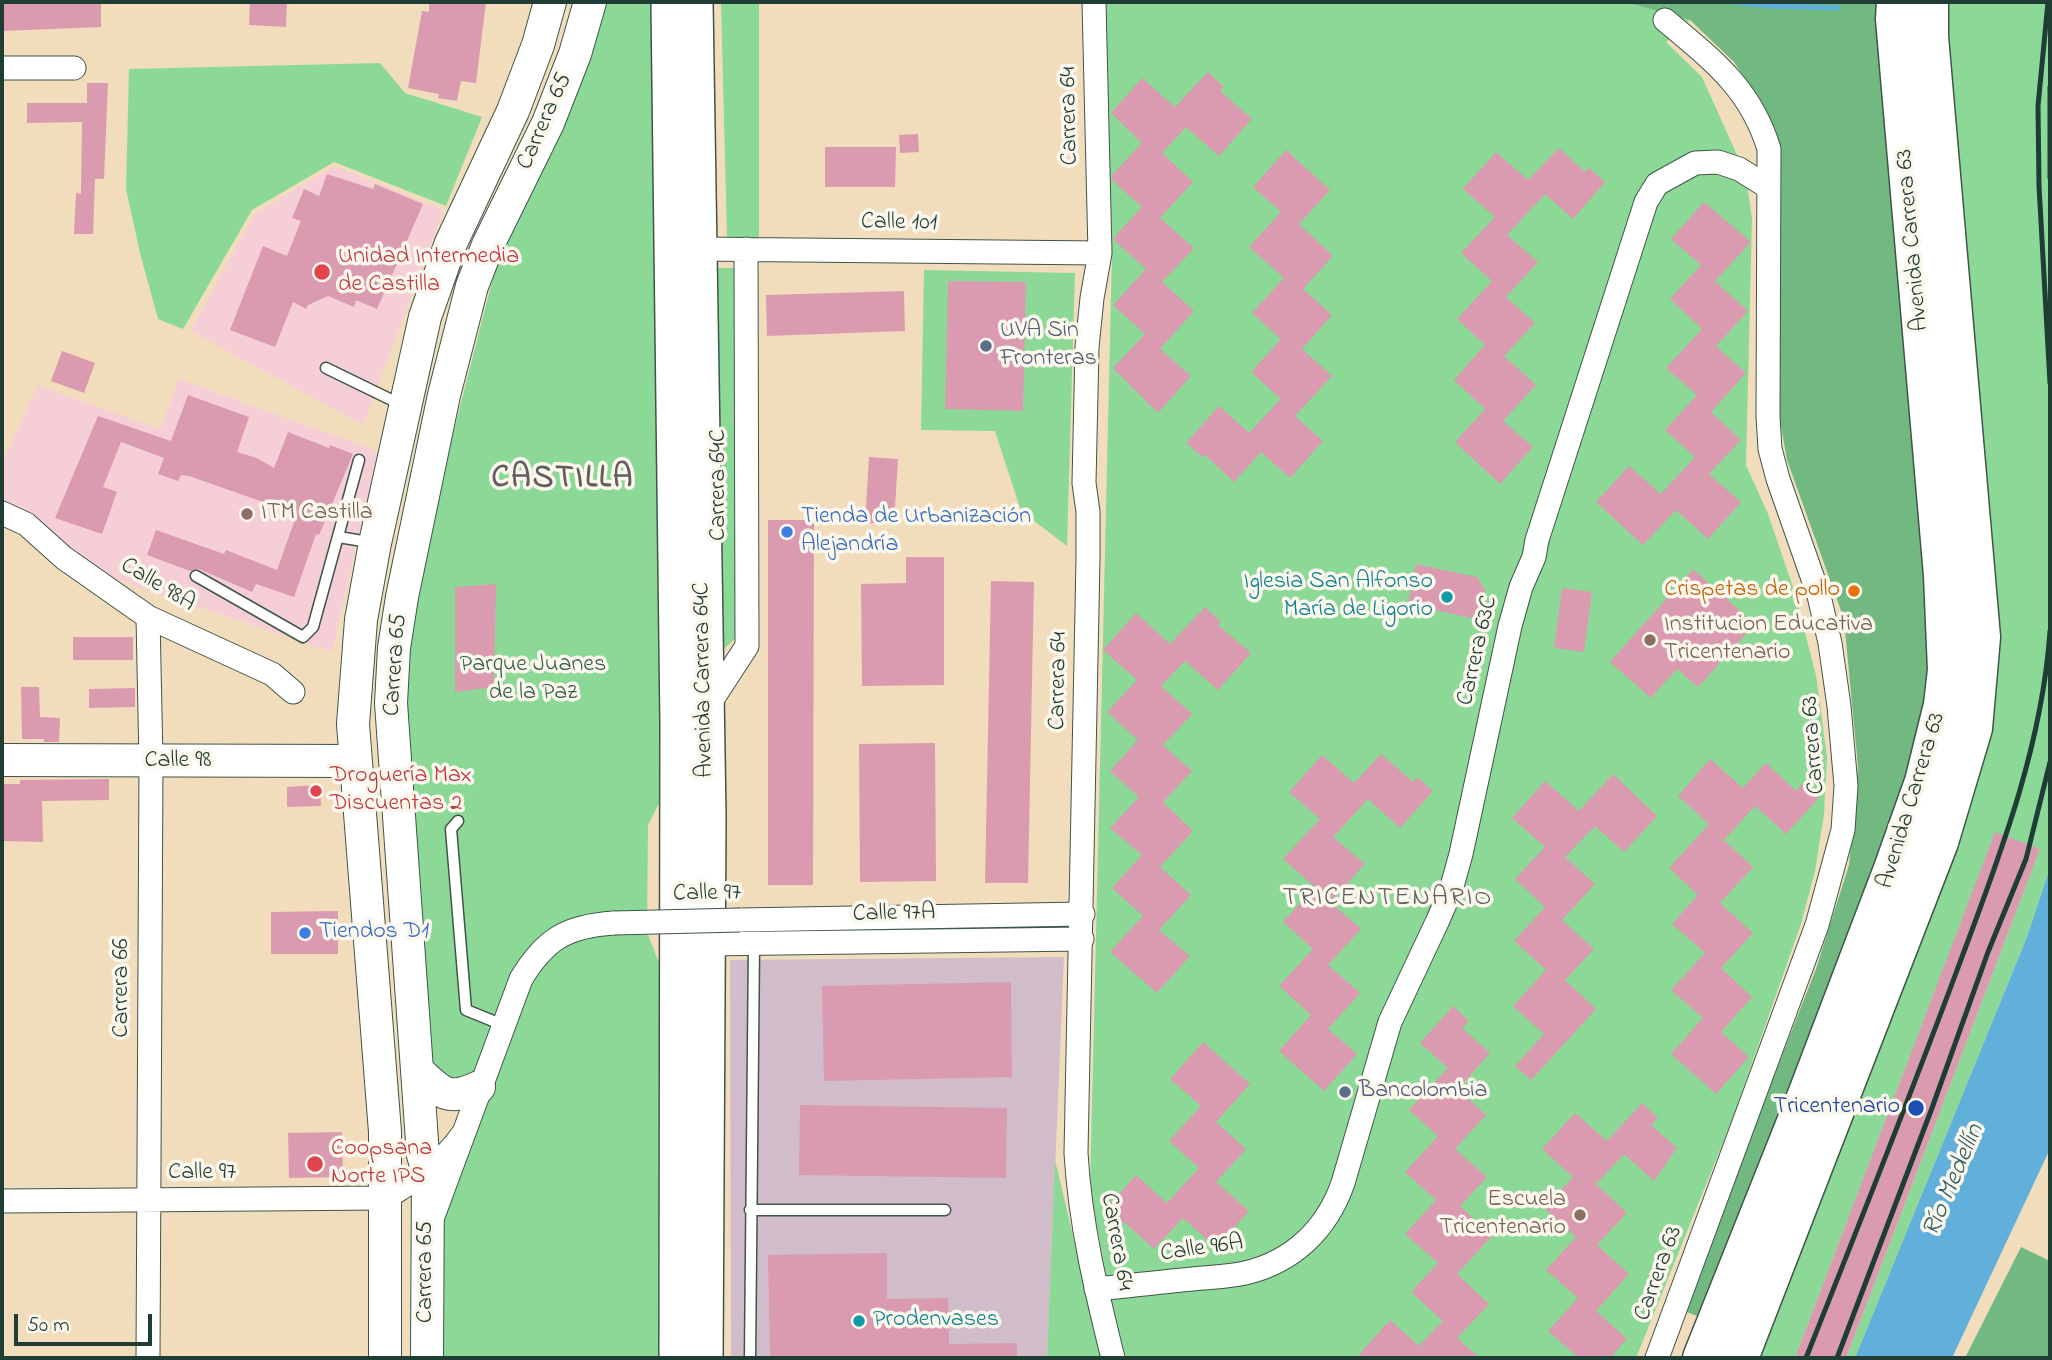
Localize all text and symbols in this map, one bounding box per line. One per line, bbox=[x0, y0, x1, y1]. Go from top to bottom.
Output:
street label: Carrera 64 bbox=[1056, 66, 1086, 166]
street label: Carrera 65 bbox=[512, 69, 580, 175]
street label: Avenida Carrera 63 bbox=[1892, 148, 1936, 332]
street label: Calle 101 bbox=[860, 209, 938, 239]
place label: Unidad Intermedia de Castilla bbox=[338, 244, 519, 300]
marker: Unidad Intermedia de Castilla bbox=[312, 262, 332, 282]
place label: UVA Sin Fronteras bbox=[1000, 318, 1097, 374]
marker: UVA Sin Fronteras bbox=[978, 338, 994, 354]
street label: Carrera 64C bbox=[706, 429, 734, 541]
district label: CASTILLA bbox=[492, 462, 634, 500]
place label: ITM Castilla bbox=[261, 500, 373, 528]
place label: Tienda de Urbanización Alejandría bbox=[801, 504, 1031, 560]
marker: ITM Castilla bbox=[239, 506, 255, 522]
marker: Tienda de Urbanización Alejandría bbox=[779, 524, 795, 540]
street label: Calle 98A bbox=[114, 553, 200, 619]
place label: Iglesia San Alfonso María de Ligorio bbox=[1244, 569, 1433, 625]
place label: Crispetas de pollo bbox=[1664, 577, 1840, 605]
street label: Avenida Carrera 64C bbox=[689, 582, 721, 778]
marker: Crispetas de pollo bbox=[1846, 583, 1862, 599]
marker: Iglesia San Alfonso María de Ligorio bbox=[1439, 589, 1455, 605]
street label: Carrera 63C bbox=[1452, 593, 1506, 709]
place label: Institucion Educativa Tricentenario bbox=[1664, 612, 1873, 668]
street label: Carrera 65 bbox=[379, 613, 415, 717]
street label: Carrera 64 bbox=[1045, 631, 1075, 731]
marker: Institucion Educativa Tricentenario bbox=[1642, 632, 1658, 648]
park label: Parque Juanes de la Paz bbox=[460, 652, 606, 708]
street label: Carrera 63 bbox=[1797, 695, 1833, 795]
street label: Avenida Carrera 63 bbox=[1873, 709, 1953, 893]
street label: Calle 98 bbox=[144, 748, 212, 776]
place label: Droguería Max Discuentas 2 bbox=[330, 763, 472, 819]
marker: Droguería Max Discuentas 2 bbox=[308, 783, 324, 799]
street label: Calle 97 bbox=[673, 880, 741, 910]
district label: TRICENTENARIO bbox=[1284, 884, 1492, 916]
street label: Calle 97A bbox=[852, 900, 936, 930]
place label: Tiendos D1 bbox=[319, 919, 429, 947]
marker: Tiendos D1 bbox=[297, 925, 313, 941]
street label: Carrera 66 bbox=[109, 938, 137, 1038]
place label: Bancolombia bbox=[1359, 1078, 1487, 1106]
marker: Bancolombia bbox=[1337, 1084, 1353, 1100]
place label: Tricentenario bbox=[1773, 1094, 1900, 1122]
marker: Tricentenario bbox=[1906, 1098, 1926, 1118]
water label: Río Medellín bbox=[1917, 1120, 1993, 1242]
place label: Coopsana Norte IPS bbox=[331, 1136, 432, 1192]
marker: Coopsana Norte IPS bbox=[305, 1154, 325, 1174]
street label: Calle 97 bbox=[168, 1160, 236, 1188]
place label: Escuela Tricentenario bbox=[1439, 1187, 1566, 1243]
street label: Carrera 64 bbox=[1092, 1191, 1138, 1293]
marker: Escuela Tricentenario bbox=[1572, 1207, 1588, 1223]
street label: Carrera 65 bbox=[413, 1221, 441, 1323]
street label: Carrera 63 bbox=[1630, 1223, 1690, 1325]
street label: Calle 96A bbox=[1159, 1230, 1245, 1270]
scale bar bbox=[18, 1300, 156, 1344]
place label: Prodenvases bbox=[873, 1307, 999, 1335]
text: 50 m bbox=[27, 1311, 70, 1341]
marker: Prodenvases bbox=[851, 1313, 867, 1329]

